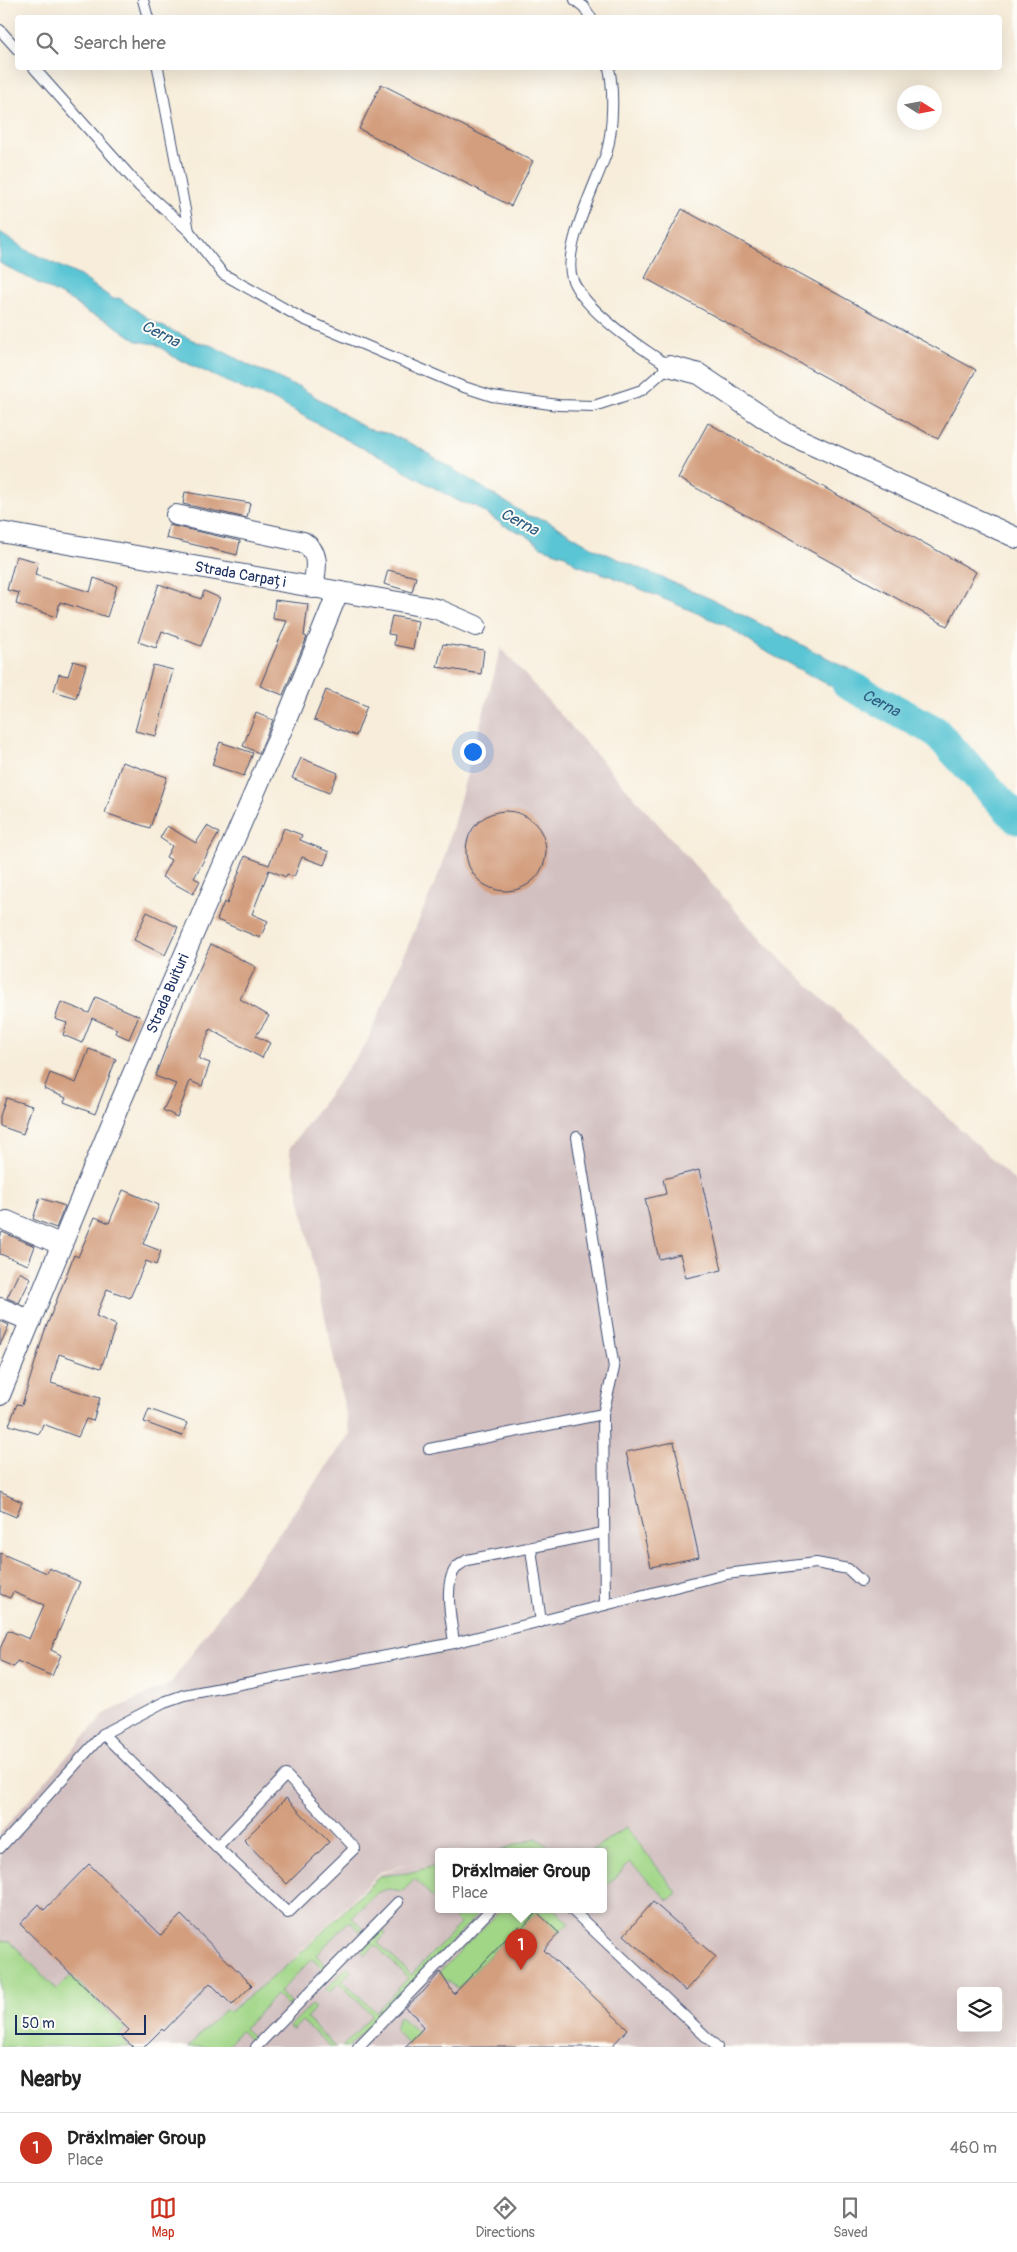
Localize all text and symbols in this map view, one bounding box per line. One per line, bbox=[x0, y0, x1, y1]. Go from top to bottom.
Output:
search box bbox=[15, 15, 1002, 70]
icon: search bbox=[33, 29, 61, 57]
text: Search here bbox=[73, 31, 166, 55]
north arrow bbox=[897, 85, 942, 130]
water label: Cerna bbox=[138, 316, 184, 353]
water label: Cerna bbox=[497, 504, 543, 541]
street label: Strada Carpați bbox=[193, 557, 288, 592]
water label: Cerna bbox=[859, 685, 905, 722]
your location bbox=[460, 739, 486, 765]
street label: Strada Buituri bbox=[142, 951, 194, 1037]
popup bbox=[435, 1848, 607, 1913]
text: Dräxlmaier Group bbox=[452, 1859, 590, 1883]
text: Place bbox=[452, 1883, 488, 1903]
pin: 1 bbox=[505, 1929, 537, 1970]
map controls bbox=[957, 1987, 1002, 2032]
button: layers bbox=[957, 1987, 1002, 2032]
scale bar bbox=[15, 2012, 146, 2035]
text: 50 m bbox=[22, 2015, 55, 2032]
text: Nearby bbox=[20, 2066, 81, 2093]
text: Dräxlmaier Group bbox=[67, 2126, 206, 2150]
text: 1 bbox=[33, 2138, 39, 2158]
text: 460 m bbox=[950, 2138, 997, 2158]
text: Place bbox=[67, 2150, 103, 2170]
tab: Map bbox=[149, 2194, 177, 2241]
tab: Directions bbox=[475, 2194, 535, 2241]
tab: Saved bbox=[833, 2194, 868, 2241]

